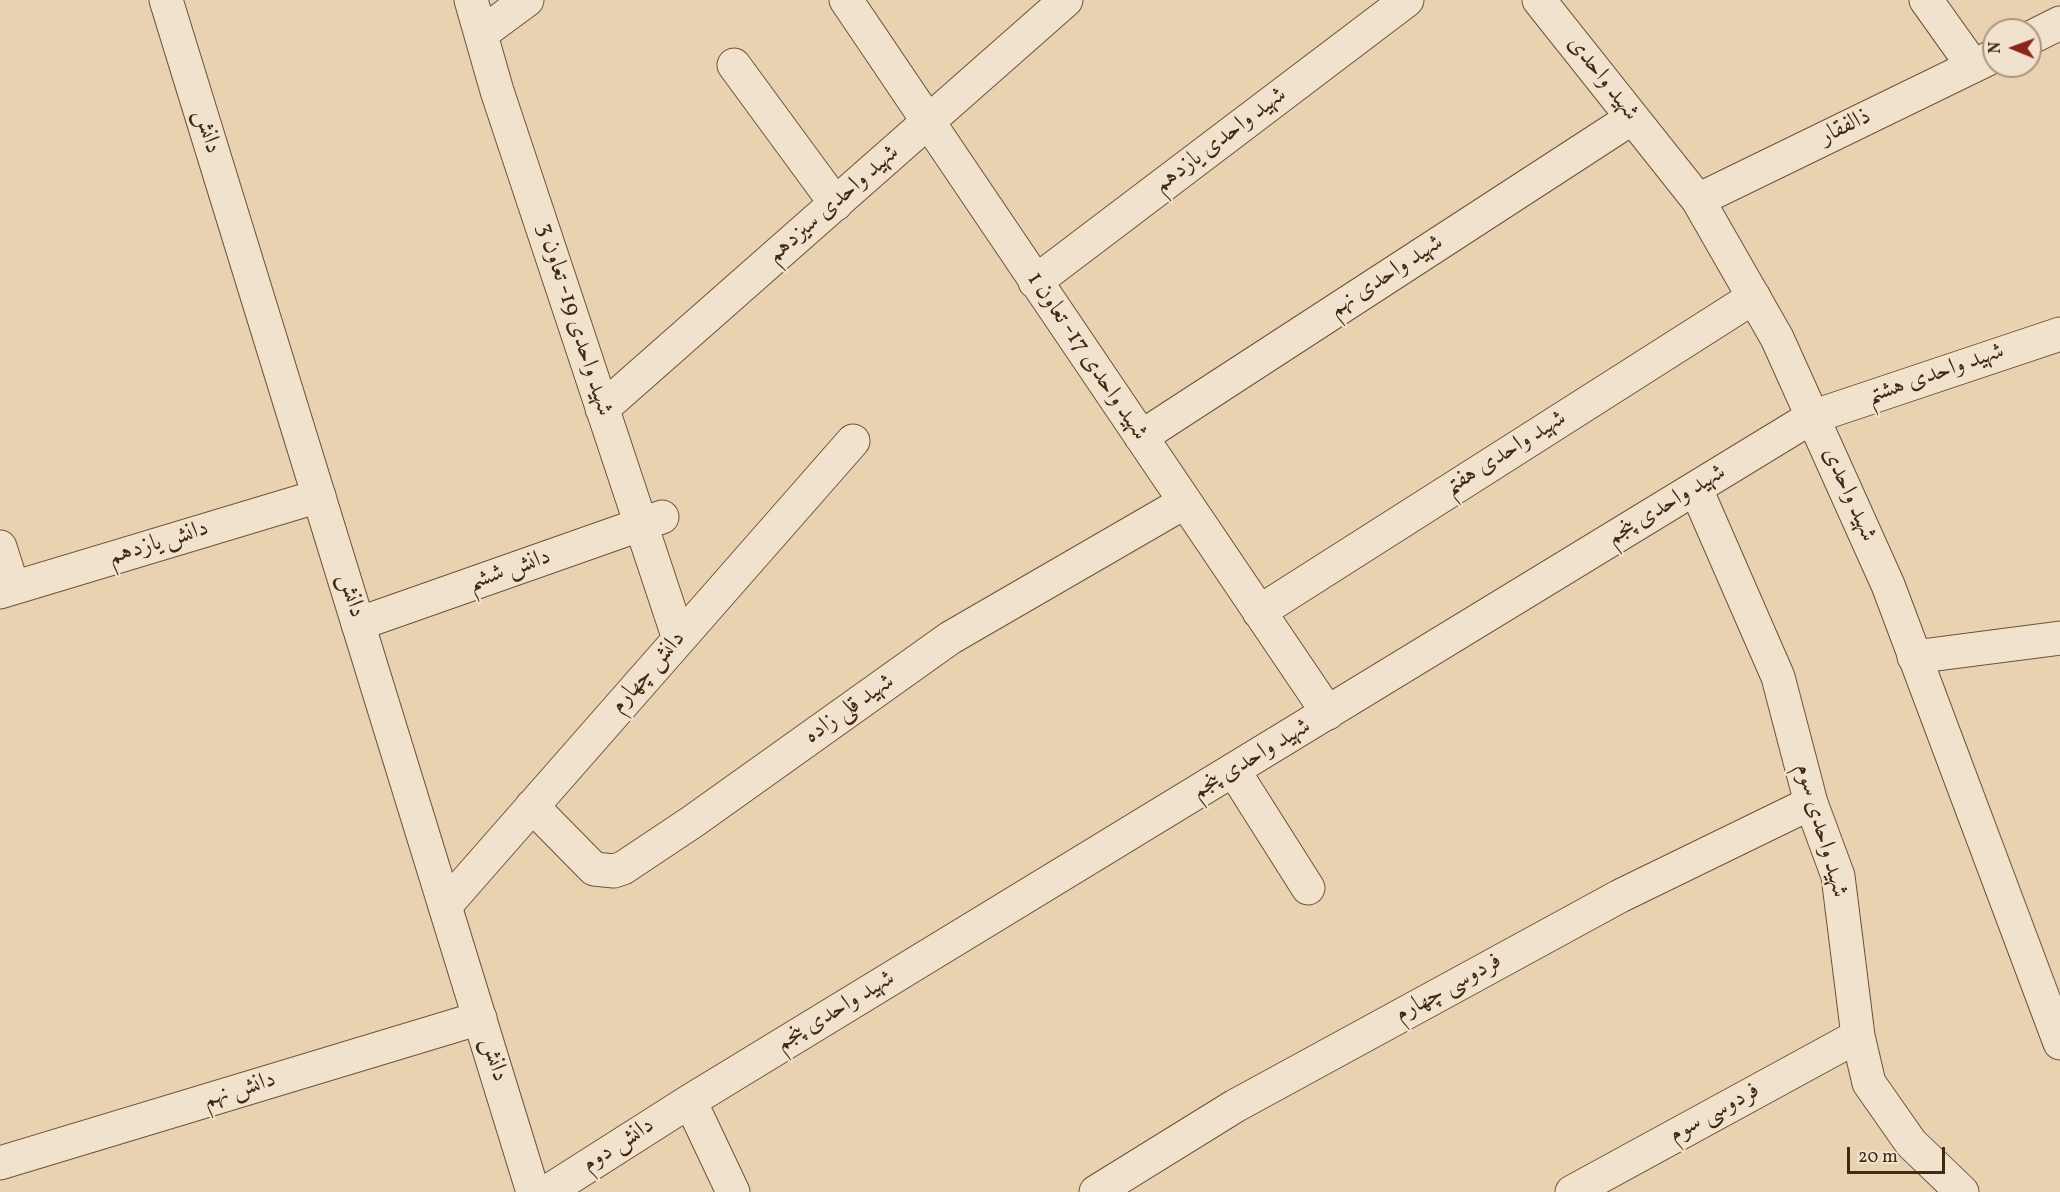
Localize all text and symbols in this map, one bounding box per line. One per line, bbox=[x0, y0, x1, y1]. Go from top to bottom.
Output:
north arrow bbox=[1982, 18, 2042, 78]
street label: شهید واحدی bbox=[1560, 31, 1644, 127]
text: N bbox=[1985, 42, 2007, 54]
street label: شهید واحدی یازدهم bbox=[1149, 82, 1293, 200]
street label: ذالفقار bbox=[1816, 103, 1876, 153]
street label: دانش bbox=[186, 107, 226, 157]
street label: شهید واحدی سیزدهم bbox=[762, 140, 906, 270]
street label: شهید واحدی 19- تعاون 3 bbox=[528, 220, 618, 420]
street label: شهید واحدی نهم bbox=[1325, 229, 1449, 325]
street label: شهید واحدی 17- تعاون 1 bbox=[1019, 267, 1153, 447]
street label: شهید واحدی هشتم bbox=[1864, 338, 2008, 412]
street label: شهید واحدی هفتم bbox=[1440, 405, 1572, 503]
street label: شهید واحدی bbox=[1814, 443, 1882, 547]
street label: شهید واحدی پنجم bbox=[1602, 459, 1732, 553]
street label: دانش یازدهم bbox=[106, 515, 212, 573]
street label: دانش ششم bbox=[465, 543, 555, 599]
street label: دانش bbox=[330, 571, 370, 621]
street label: دانش چهارم bbox=[605, 626, 693, 720]
street label: شهید قلی زاده bbox=[799, 669, 901, 751]
street label: شهید واحدی پنجم bbox=[1187, 713, 1317, 807]
street label: شهید واحدی سوم bbox=[1787, 761, 1853, 901]
street label: فردوسی چهارم bbox=[1391, 948, 1507, 1030]
street label: شهید واحدی پنجم bbox=[771, 965, 901, 1059]
street label: دانش bbox=[473, 1035, 513, 1085]
street label: دانش نهم bbox=[200, 1066, 280, 1116]
street label: فردوسی سوم bbox=[1665, 1077, 1765, 1151]
street label: دانش دوم bbox=[577, 1112, 661, 1180]
scale bar bbox=[1850, 1135, 1948, 1173]
text: 20 m bbox=[1858, 1145, 1898, 1170]

